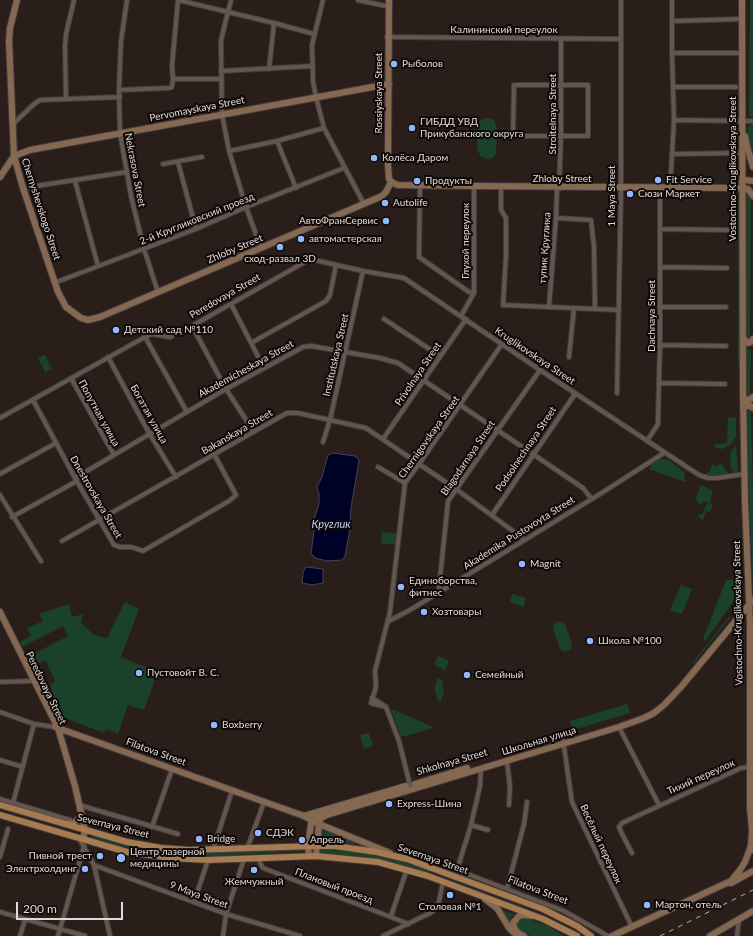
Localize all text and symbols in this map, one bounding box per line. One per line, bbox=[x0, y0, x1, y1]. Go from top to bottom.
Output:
street label: Калининский переулок bbox=[450, 24, 558, 36]
street label: Rossiyskaya Street bbox=[373, 53, 385, 133]
place label: Рыболов bbox=[402, 58, 443, 70]
marker: Рыболов bbox=[389, 59, 399, 69]
street label: Stroitelnaya Street bbox=[547, 74, 559, 154]
street label: Pervomayskaya Street bbox=[148, 94, 246, 124]
street label: Vostochno-Kruglikovskaya Street bbox=[727, 97, 739, 241]
place label: ГИБДД УВД Прикубанского округа bbox=[420, 116, 523, 140]
marker: ГИБДД УВД Прикубанского округа bbox=[407, 123, 417, 133]
street label: Nekrasova Street bbox=[122, 132, 148, 208]
place label: Колёса Даром bbox=[382, 152, 448, 164]
marker: Колёса Даром bbox=[369, 153, 379, 163]
street label: Chernyshevskogo Street bbox=[19, 157, 63, 261]
street label: 1 Maya Street bbox=[606, 165, 618, 227]
street label: Zhloby Street bbox=[532, 173, 592, 185]
place label: Fit Service bbox=[666, 174, 712, 186]
place label: Продукты bbox=[425, 175, 472, 187]
marker: Fit Service bbox=[653, 175, 663, 185]
marker: Продукты bbox=[412, 176, 422, 186]
place label: Сюзи Маркет bbox=[638, 188, 700, 200]
marker: Сюзи Маркет bbox=[625, 189, 635, 199]
street label: 2-й Кругликовский проезд bbox=[138, 190, 256, 248]
place label: Autolife bbox=[393, 197, 428, 209]
marker: Autolife bbox=[380, 198, 390, 208]
street label: Глухой переулок bbox=[460, 203, 472, 279]
street label: тупик Круглика bbox=[537, 212, 553, 284]
place label: АвтоФранСервис bbox=[299, 215, 378, 227]
marker: АвтоФранСервис bbox=[381, 216, 391, 226]
street label: Zhloby Street bbox=[205, 232, 265, 266]
place label: автомастерская bbox=[309, 233, 382, 245]
marker: автомастерская bbox=[296, 234, 306, 244]
marker: сход-развал 3D bbox=[275, 242, 285, 252]
place label: сход-развал 3D bbox=[244, 253, 316, 265]
street label: Peredovaya Street bbox=[187, 271, 263, 321]
street label: Dachnaya Street bbox=[646, 280, 658, 352]
street label: Institutskaya Street bbox=[321, 312, 351, 398]
place label: Детский сад №110 bbox=[124, 324, 213, 336]
marker: Детский сад №110 bbox=[111, 325, 121, 335]
street label: Kruglikovskaya Street bbox=[493, 325, 577, 387]
street label: Akademicheskaya Street bbox=[196, 338, 296, 400]
street label: Privolnaya Street bbox=[392, 340, 444, 408]
street label: Попутная улица bbox=[76, 378, 122, 448]
street label: Богатая улица bbox=[128, 382, 170, 446]
street label: Chernigovskaya Street bbox=[396, 393, 462, 481]
street label: Podsolnechnaya Street bbox=[493, 404, 559, 494]
street label: Bakanskaya Street bbox=[199, 407, 275, 457]
street label: Blagodarnaya Street bbox=[438, 418, 498, 498]
street label: Dnestrovskaya Street bbox=[67, 454, 125, 540]
street label: Akademika Pustovoyta Street bbox=[461, 494, 577, 572]
water label: Круглик bbox=[311, 517, 351, 531]
street label: Vostochno-Kruglikovskaya Street bbox=[731, 540, 745, 686]
place label: Magnit bbox=[530, 558, 561, 570]
marker: Magnit bbox=[517, 559, 527, 569]
place label: Единоборства, фитнес bbox=[409, 575, 477, 598]
marker: Единоборства, фитнес bbox=[396, 582, 406, 592]
place label: Хозтовары bbox=[432, 606, 481, 618]
marker: Хозтовары bbox=[419, 607, 429, 617]
place label: Школа №100 bbox=[598, 635, 662, 647]
marker: Школа №100 bbox=[585, 636, 595, 646]
street label: Peredovaya Street bbox=[23, 650, 69, 726]
place label: Пустовойт В. С. bbox=[147, 667, 219, 679]
marker: Пустовойт В. С. bbox=[134, 668, 144, 678]
place label: Семейный bbox=[475, 669, 524, 681]
marker: Семейный bbox=[462, 670, 472, 680]
place label: Boxberry bbox=[222, 719, 262, 731]
marker: Boxberry bbox=[209, 720, 219, 730]
street label: Школьная улица bbox=[500, 724, 578, 758]
street label: Filatova Street bbox=[124, 736, 188, 768]
street label: Shkolnaya Street bbox=[415, 746, 489, 778]
street label: Тихий переулок bbox=[665, 757, 737, 797]
place label: Express-Шина bbox=[397, 798, 461, 810]
marker: Express-Шина bbox=[384, 799, 394, 809]
street label: Весёлый переулок bbox=[577, 802, 625, 886]
street label: Severnaya Street bbox=[76, 811, 150, 841]
place label: СДЭК bbox=[266, 827, 294, 839]
marker: СДЭК bbox=[253, 828, 263, 838]
place label: Bridge bbox=[207, 833, 235, 845]
marker: Bridge bbox=[194, 834, 204, 844]
place label: Апрель bbox=[310, 834, 344, 846]
marker: Апрель bbox=[297, 835, 307, 845]
street label: Severnaya Street bbox=[396, 841, 470, 877]
place label: Центр лазерной медицины bbox=[130, 846, 205, 870]
place label: Пивной трест bbox=[29, 850, 92, 862]
marker: Пивной трест bbox=[95, 851, 105, 861]
marker: Центр лазерной медицины bbox=[115, 852, 127, 864]
place label: Электрхолдинг bbox=[6, 863, 77, 875]
marker: Электрхолдинг bbox=[80, 864, 90, 874]
marker: Жемчужный bbox=[249, 865, 259, 875]
street label: Плановый проезд bbox=[293, 866, 375, 906]
street label: Filatova Street bbox=[506, 873, 570, 907]
place label: Жемчужный bbox=[224, 876, 284, 888]
street label: 9 Maya Street bbox=[168, 879, 230, 911]
marker: Столовая №1 bbox=[445, 890, 455, 900]
scale bar bbox=[18, 894, 125, 920]
place label: Мартон, отель bbox=[655, 899, 722, 911]
marker: Мартон, отель bbox=[642, 900, 652, 910]
text: 200 m bbox=[23, 901, 57, 916]
place label: Столовая №1 bbox=[418, 901, 482, 913]

